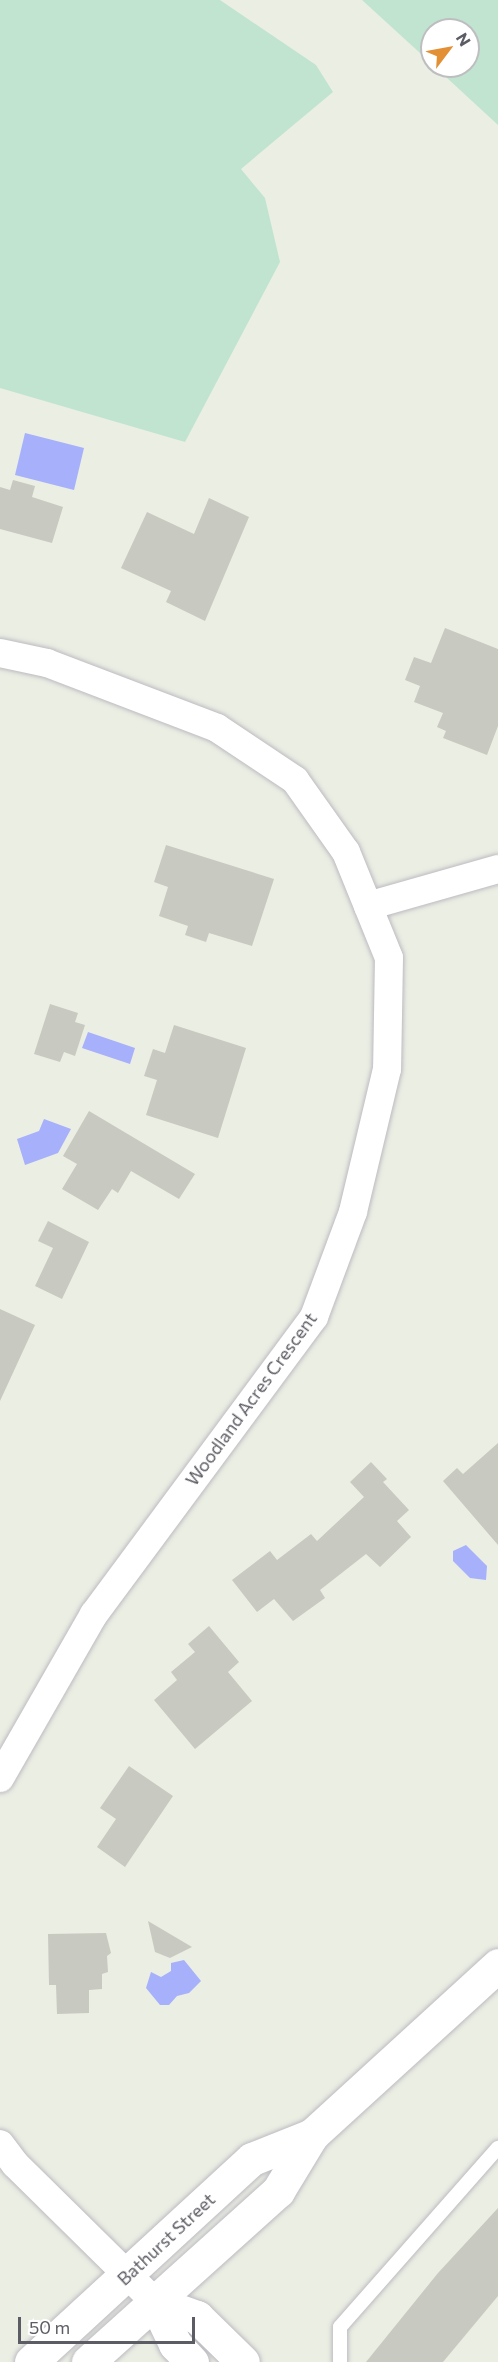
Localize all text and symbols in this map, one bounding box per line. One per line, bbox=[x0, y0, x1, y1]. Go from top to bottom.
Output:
north arrow bbox=[420, 18, 480, 78]
text: N bbox=[453, 29, 475, 49]
street label: Woodland Acres Crescent bbox=[181, 1308, 321, 1490]
street label: Bathurst Street bbox=[113, 2188, 219, 2290]
scale bar bbox=[21, 2305, 198, 2343]
text: 50 m bbox=[29, 2316, 70, 2338]

